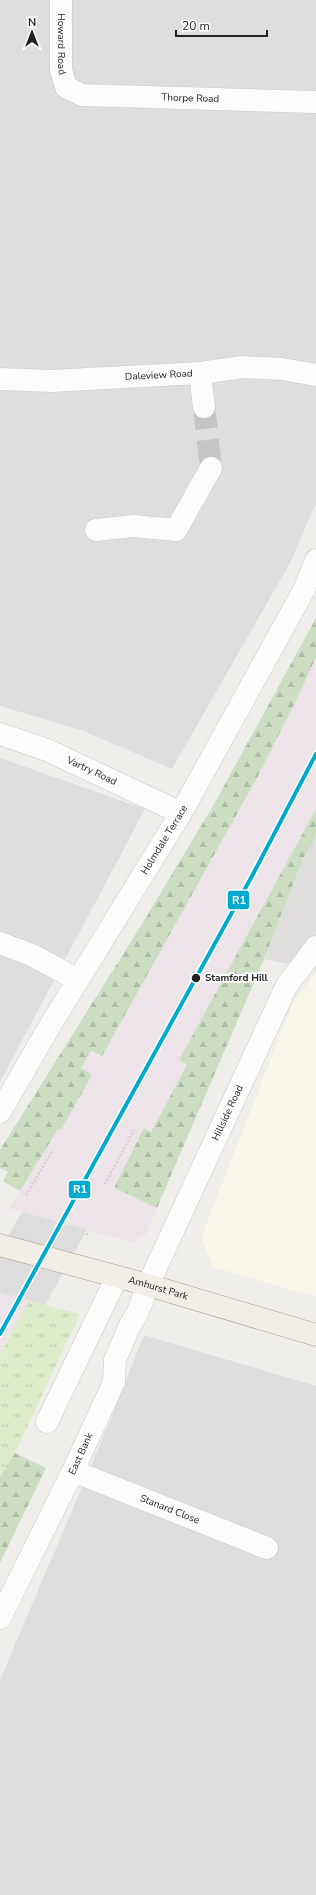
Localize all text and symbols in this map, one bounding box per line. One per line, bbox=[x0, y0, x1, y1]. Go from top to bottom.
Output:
north arrow bbox=[12, 12, 52, 52]
scale bar bbox=[176, 12, 267, 38]
street label: Howard Road bbox=[54, 13, 69, 77]
text: N bbox=[28, 15, 36, 30]
text: 20 m bbox=[182, 18, 210, 34]
street label: Thorpe Road bbox=[161, 90, 220, 106]
street label: Daleview Road bbox=[124, 366, 193, 384]
street label: Vartry Road bbox=[63, 753, 119, 789]
street label: Holmdale Terrace bbox=[138, 802, 191, 877]
line badge: R1 bbox=[227, 890, 250, 910]
text: R1 bbox=[232, 893, 246, 908]
place label: Stamford Hill bbox=[205, 971, 269, 985]
marker: Stamford Hill bbox=[190, 972, 202, 984]
street label: Hillside Road bbox=[209, 1083, 247, 1143]
line badge: R1 bbox=[68, 1180, 91, 1199]
text: R1 bbox=[73, 1182, 87, 1197]
street label: Amhurst Park bbox=[127, 1273, 191, 1304]
street label: East Bank bbox=[65, 1430, 97, 1477]
street label: Stanard Close bbox=[138, 1491, 202, 1528]

